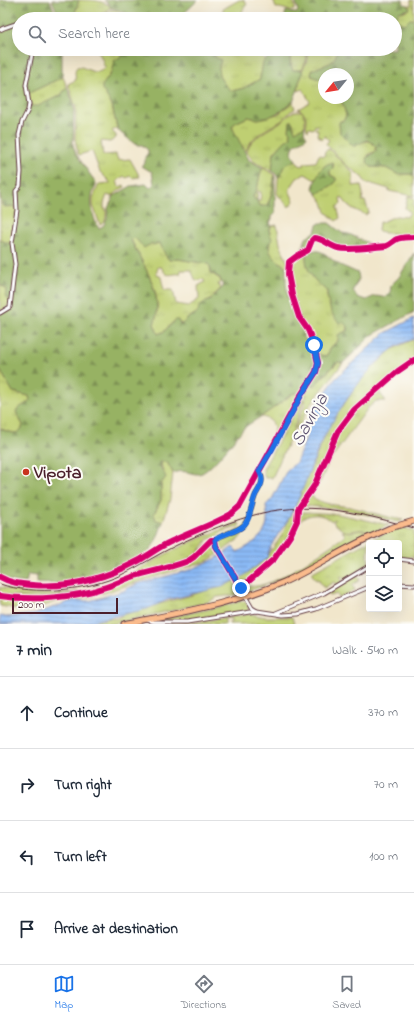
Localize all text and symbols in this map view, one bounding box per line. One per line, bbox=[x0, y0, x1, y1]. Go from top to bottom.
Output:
search box bbox=[12, 12, 402, 56]
icon: search bbox=[26, 23, 48, 45]
text: Search here bbox=[58, 23, 130, 45]
north arrow bbox=[318, 68, 354, 104]
route start bbox=[305, 336, 323, 354]
water label: Savinja bbox=[285, 388, 336, 452]
place label: Vipota bbox=[33, 461, 82, 487]
marker: Vipota bbox=[21, 467, 31, 477]
map controls bbox=[366, 540, 402, 612]
button: locate bbox=[366, 540, 402, 576]
button: layers bbox=[366, 576, 402, 612]
route end bbox=[232, 579, 250, 597]
scale bar bbox=[12, 596, 118, 615]
text: 200 m bbox=[18, 597, 44, 613]
text: 7 min bbox=[16, 638, 52, 663]
text: Walk · 540 m bbox=[332, 641, 398, 660]
icon: ahead bbox=[16, 702, 38, 724]
text: Continue bbox=[54, 702, 108, 724]
text: 370 m bbox=[368, 703, 398, 722]
icon: right bbox=[16, 774, 38, 796]
text: Turn right bbox=[54, 774, 112, 796]
text: 70 m bbox=[374, 775, 398, 794]
icon: left bbox=[16, 846, 38, 868]
text: Turn left bbox=[54, 846, 107, 868]
text: 100 m bbox=[369, 847, 398, 866]
icon: arrive bbox=[16, 918, 38, 940]
text: Arrive at destination bbox=[54, 918, 178, 940]
tab: Map bbox=[53, 973, 75, 1013]
tab: Directions bbox=[181, 973, 226, 1013]
tab: Saved bbox=[332, 973, 361, 1013]

